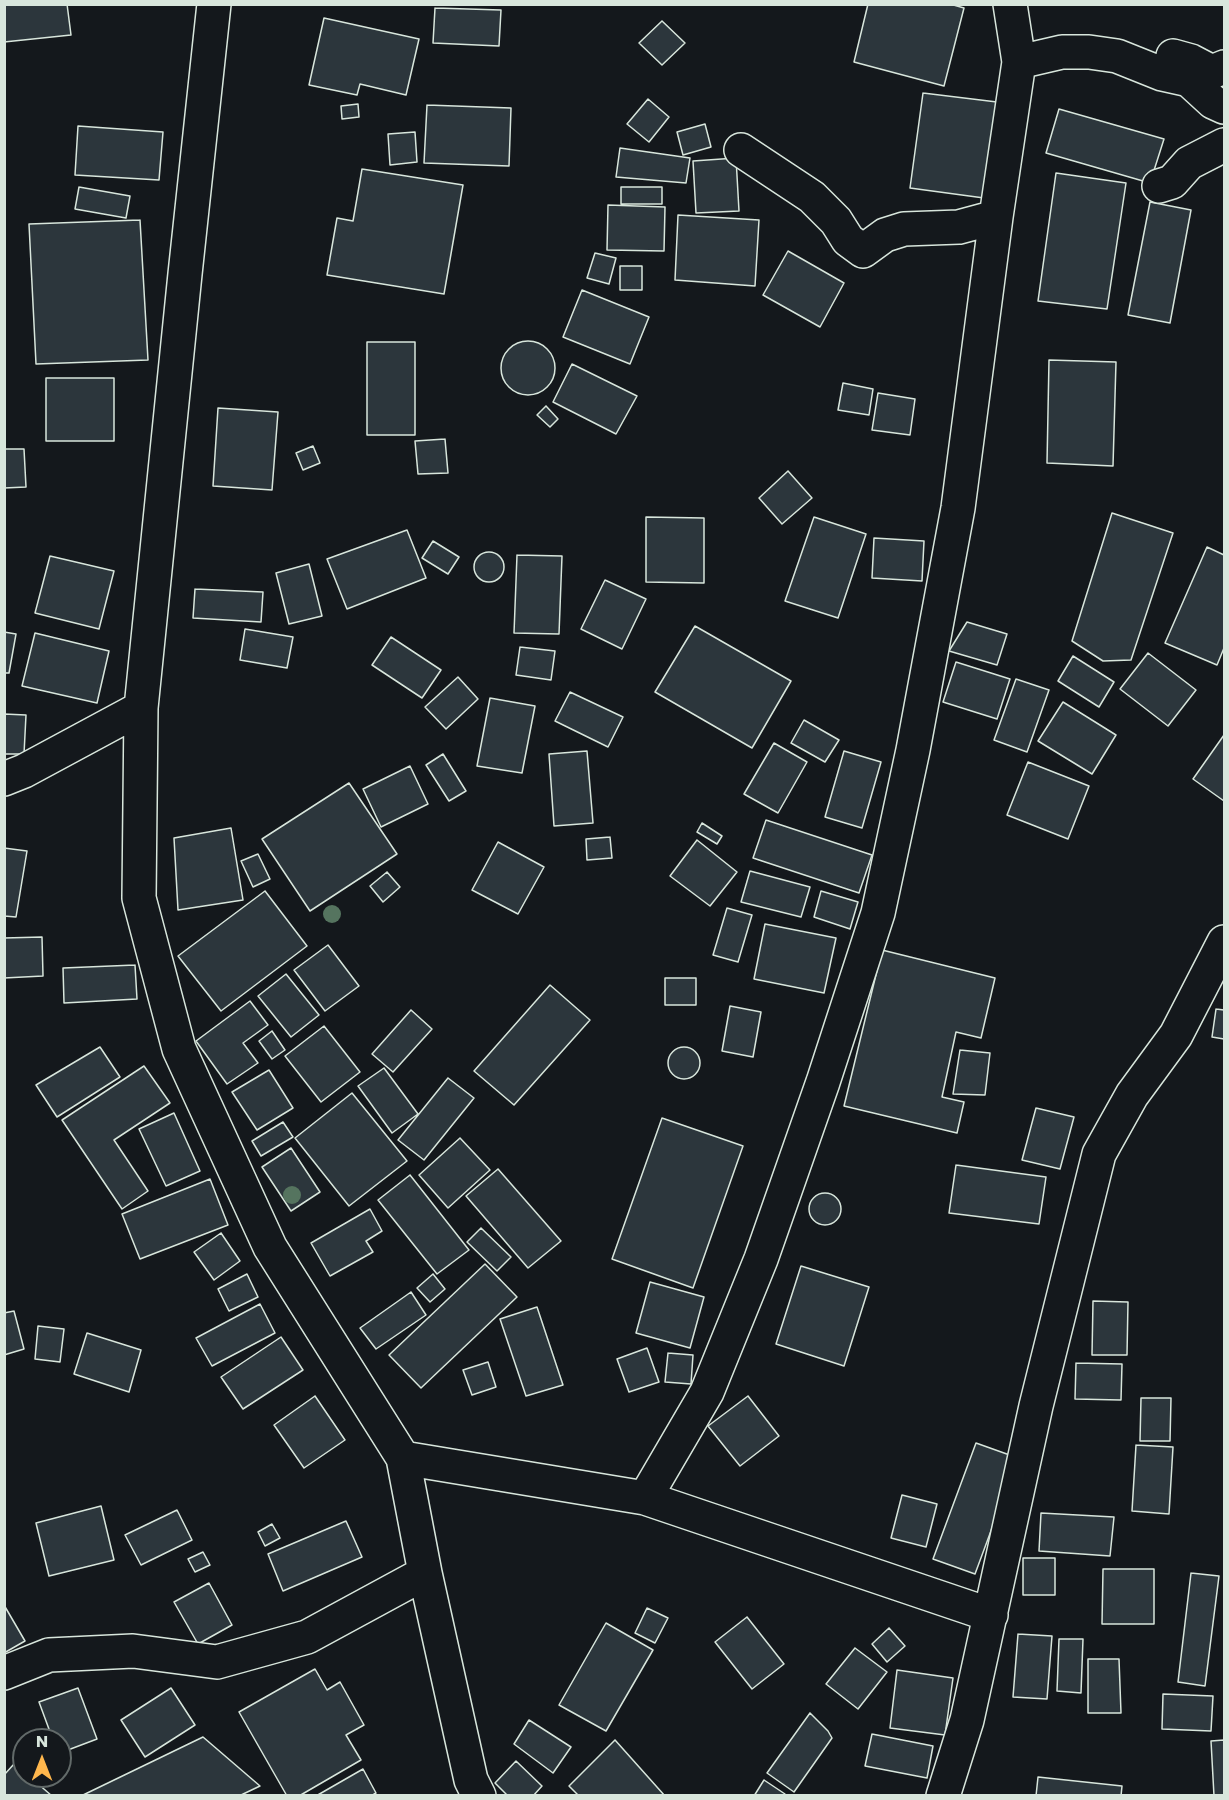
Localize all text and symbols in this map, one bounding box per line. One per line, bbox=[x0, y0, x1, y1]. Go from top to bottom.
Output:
north arrow bbox=[12, 1728, 72, 1788]
text: N bbox=[36, 1730, 48, 1753]

